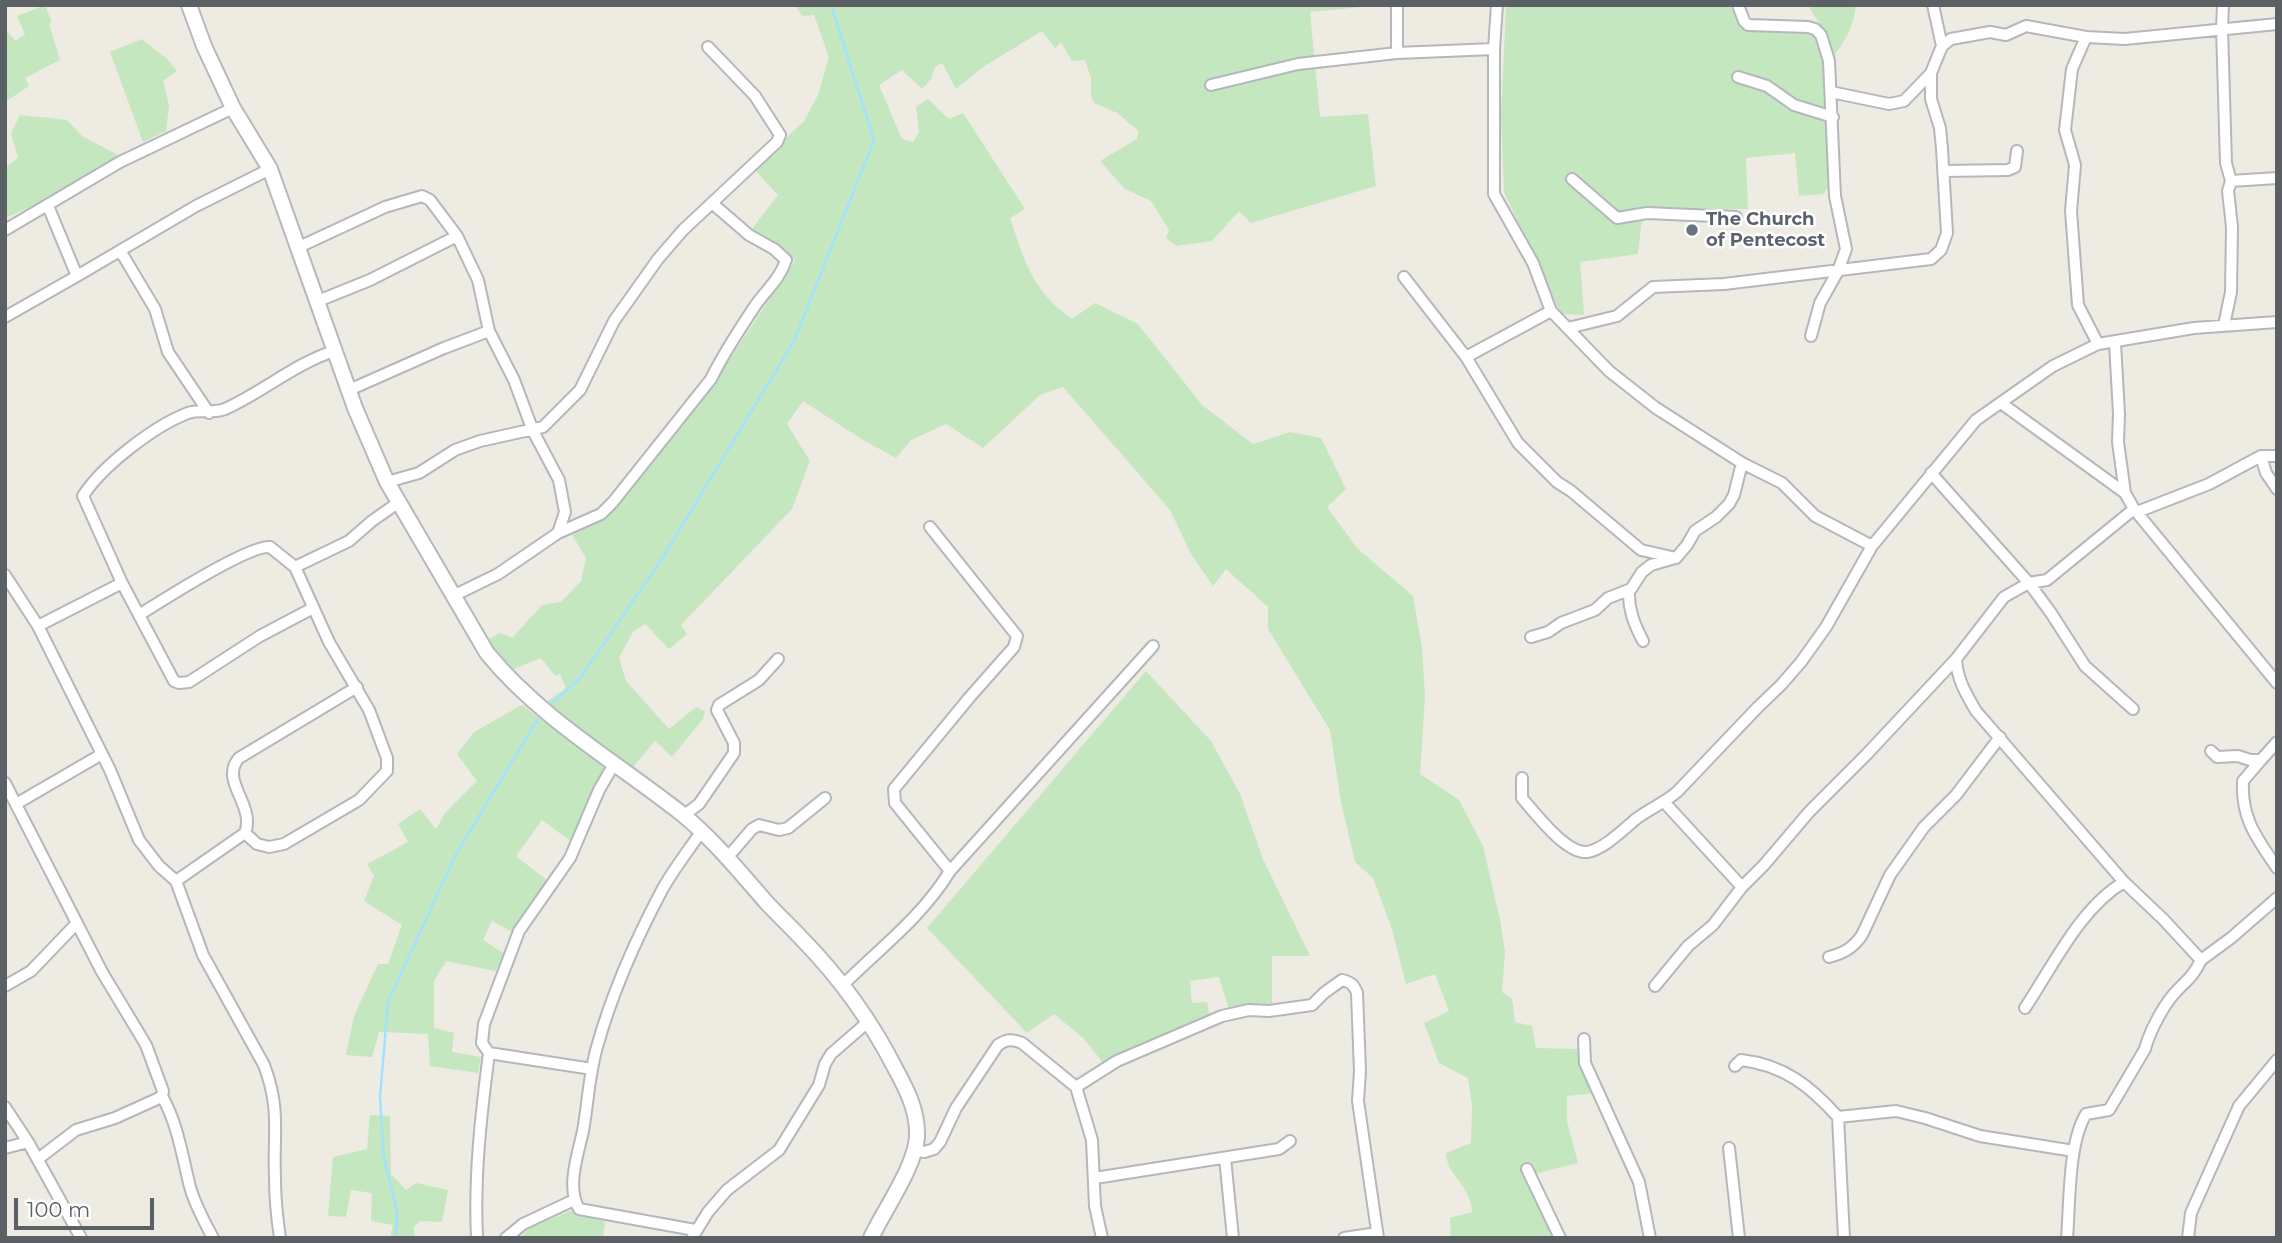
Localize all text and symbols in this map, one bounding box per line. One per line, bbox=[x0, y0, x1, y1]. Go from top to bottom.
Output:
place label: The Church of Pentecost bbox=[1706, 209, 1825, 252]
marker: The Church of Pentecost bbox=[1684, 222, 1700, 238]
scale bar bbox=[18, 1184, 158, 1228]
text: 100 m bbox=[27, 1197, 90, 1222]

